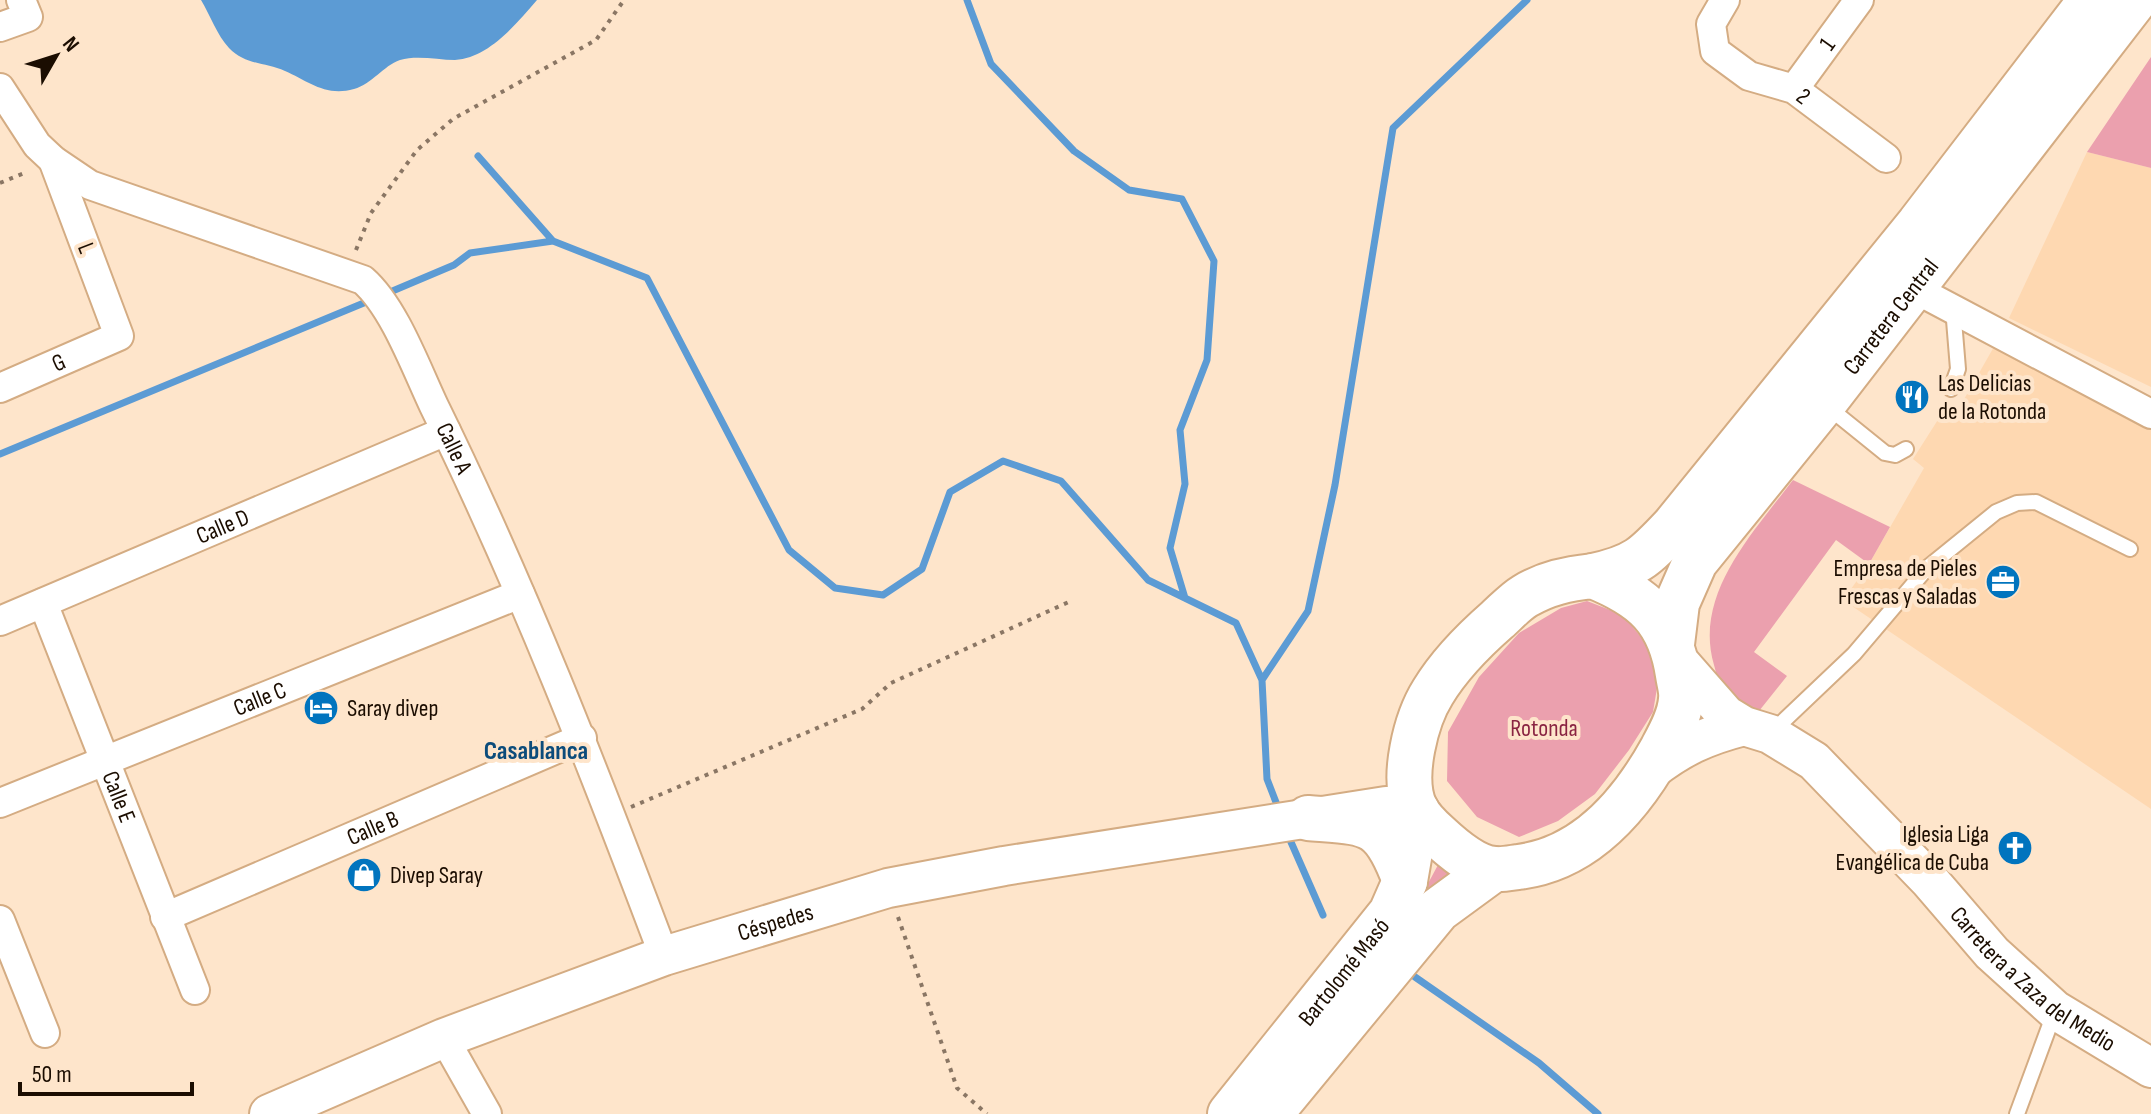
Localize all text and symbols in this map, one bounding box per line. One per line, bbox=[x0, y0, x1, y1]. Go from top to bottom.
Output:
north arrow bbox=[16, 16, 96, 96]
text: N bbox=[56, 31, 85, 57]
street label: 1 bbox=[1813, 31, 1842, 56]
street label: 2 bbox=[1791, 82, 1816, 111]
street label: L bbox=[71, 239, 101, 257]
street label: Carretera Central bbox=[1837, 253, 1945, 380]
street label: G bbox=[47, 347, 70, 378]
place label: Las Delicias de la Rotonda bbox=[1938, 369, 2046, 426]
restaurant icon: Las Delicias de la Rotonda bbox=[1893, 378, 1931, 416]
street label: Calle A bbox=[430, 418, 479, 479]
street label: Calle D bbox=[192, 502, 253, 550]
place label: Empresa de Pieles Frescas y Saladas bbox=[1834, 554, 1977, 611]
office icon: Empresa de Pieles Frescas y Saladas bbox=[1984, 563, 2022, 601]
street label: Calle C bbox=[229, 675, 291, 722]
hotel icon: Saray divep bbox=[302, 689, 340, 727]
place label: Saray divep bbox=[347, 694, 438, 723]
park label: Rotonda bbox=[1510, 714, 1578, 743]
district label: Casablanca bbox=[484, 736, 588, 767]
street label: Calle E bbox=[96, 767, 142, 826]
street label: Calle B bbox=[342, 804, 403, 852]
place label: Iglesia Liga Evangélica de Cuba bbox=[1836, 820, 1989, 877]
church icon: Iglesia Liga Evangélica de Cuba bbox=[1996, 829, 2034, 867]
shop icon: Divep Saray bbox=[345, 856, 383, 894]
place label: Divep Saray bbox=[390, 861, 483, 890]
street label: Céspedes bbox=[734, 897, 817, 947]
street label: Carretera a Zaza del Medio bbox=[1944, 901, 2121, 1058]
street label: Bartolomé Masó bbox=[1292, 912, 1396, 1032]
scale bar bbox=[20, 1046, 192, 1096]
text: 50 m bbox=[32, 1060, 72, 1089]

